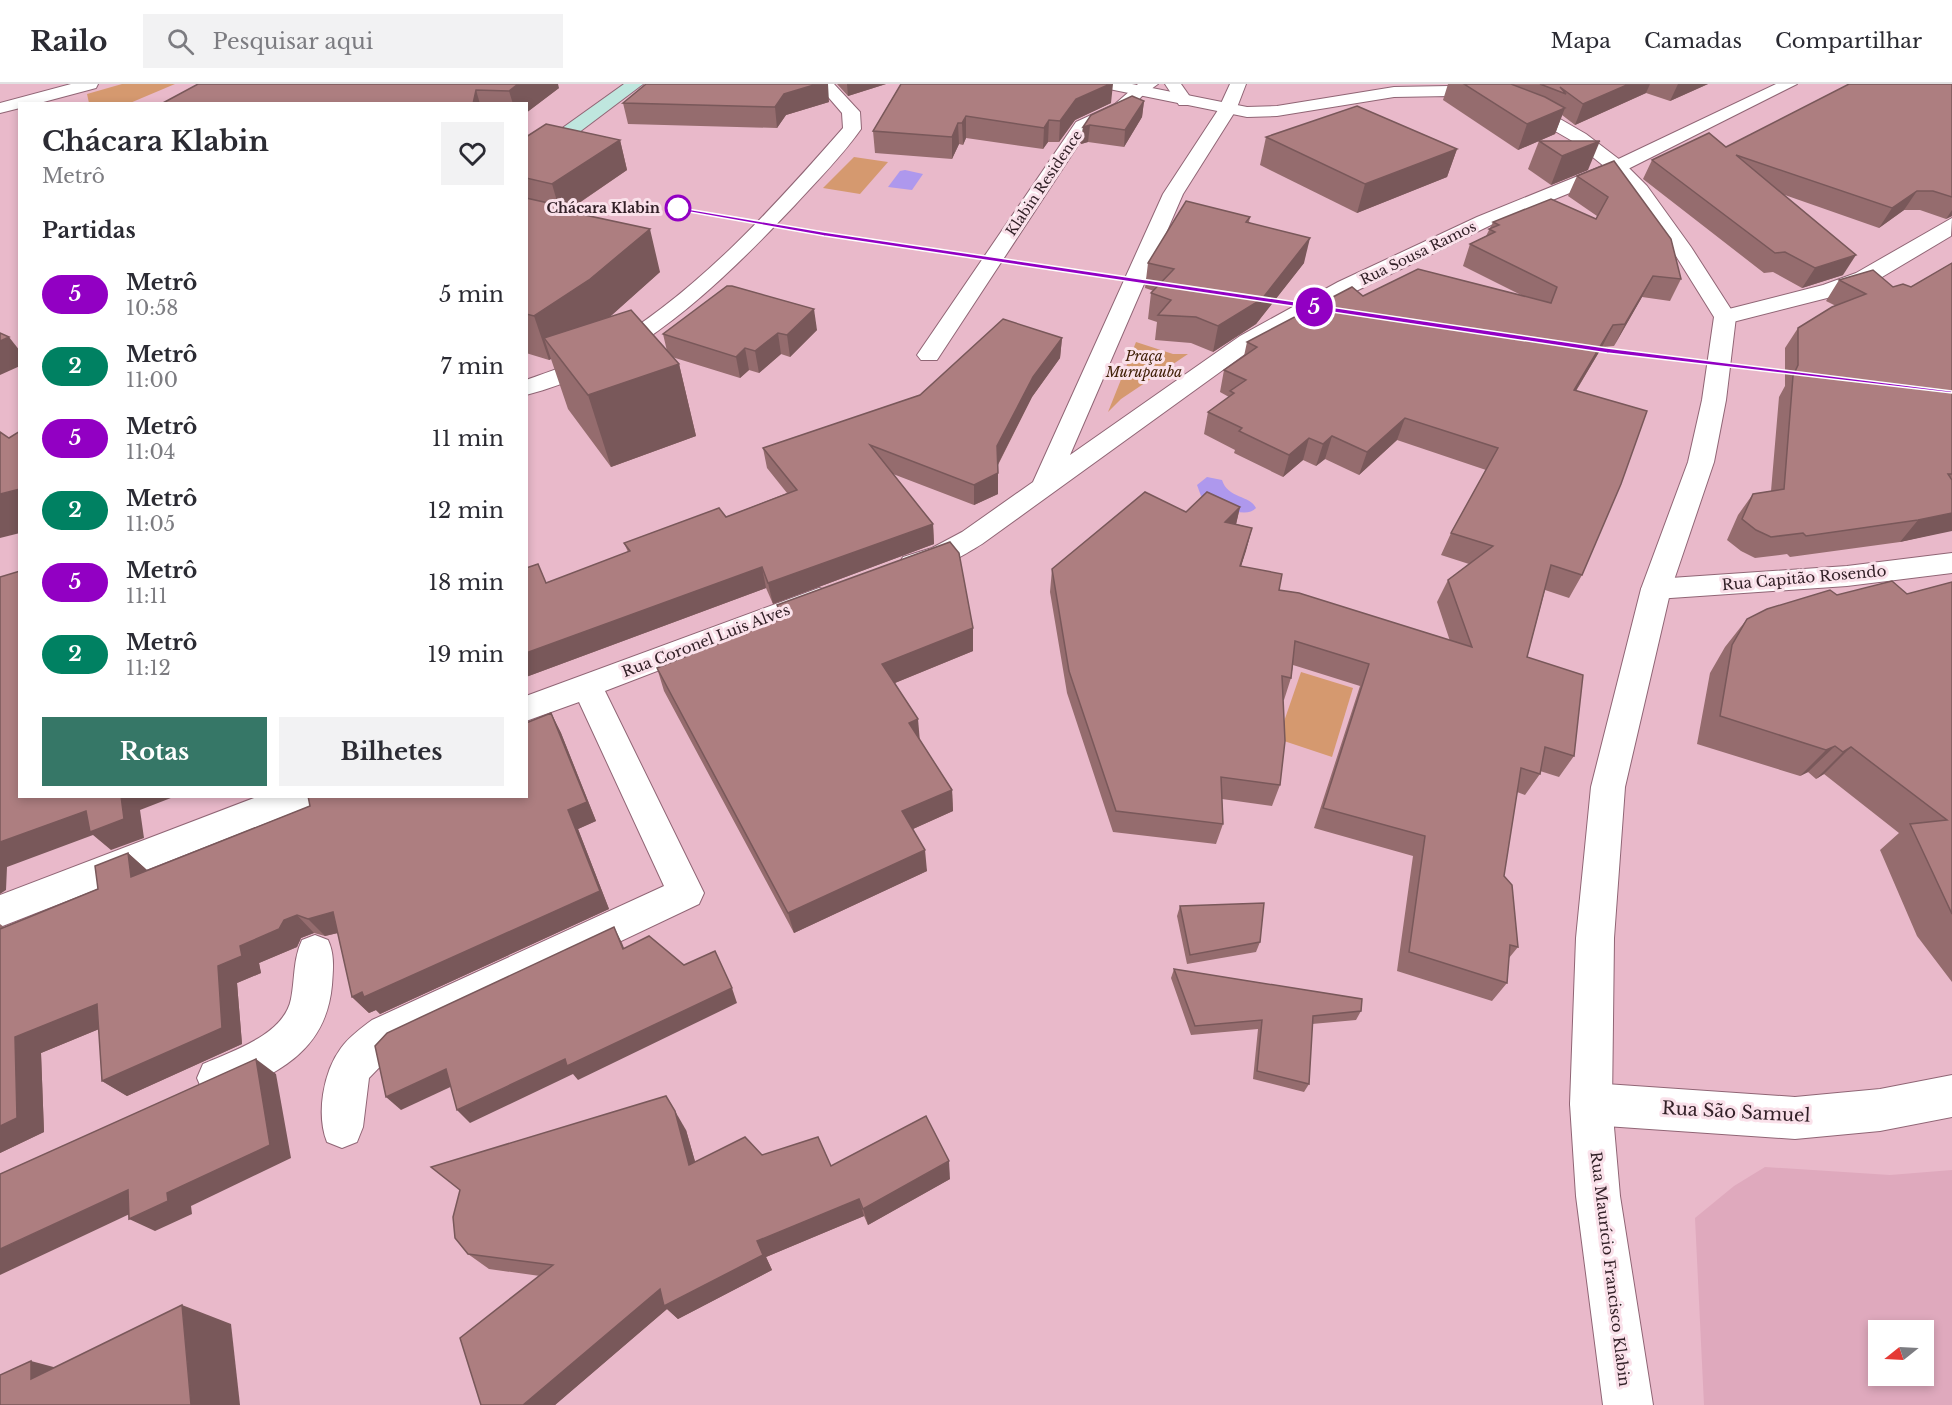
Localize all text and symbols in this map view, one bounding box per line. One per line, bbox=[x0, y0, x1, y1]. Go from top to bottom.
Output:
search box bbox=[143, 14, 563, 68]
text: Railo bbox=[30, 24, 107, 59]
icon: search bbox=[164, 25, 197, 58]
text: Pesquisar aqui bbox=[212, 28, 373, 55]
text: Mapa bbox=[1551, 28, 1611, 54]
text: Camadas bbox=[1644, 28, 1742, 54]
text: Compartilhar bbox=[1775, 28, 1922, 54]
button: heart bbox=[441, 122, 504, 185]
text: Chácara Klabin bbox=[42, 124, 269, 159]
street label: Klabin Residence bbox=[1002, 127, 1086, 239]
text: Metrô bbox=[42, 164, 105, 188]
marker: Chácara Klabin bbox=[665, 195, 691, 221]
place label: Chácara Klabin bbox=[547, 199, 660, 217]
text: Partidas bbox=[42, 217, 136, 244]
street label: Rua Sousa Ramos bbox=[1357, 217, 1479, 289]
text: Metrô bbox=[126, 269, 197, 296]
text: 5 bbox=[69, 281, 81, 307]
text: 5 min bbox=[439, 281, 504, 308]
line badge: 5 bbox=[1294, 288, 1334, 326]
text: 5 bbox=[1308, 294, 1320, 320]
text: 10:58 bbox=[126, 296, 178, 320]
text: Metrô bbox=[126, 341, 197, 368]
park label: Praça Murupauba bbox=[1105, 347, 1182, 381]
text: 2 bbox=[68, 353, 82, 379]
text: 7 min bbox=[440, 353, 504, 380]
text: 11:00 bbox=[126, 368, 178, 392]
text: Metrô bbox=[126, 413, 197, 440]
text: 5 bbox=[69, 425, 81, 451]
text: 11 min bbox=[432, 425, 504, 452]
text: 11:04 bbox=[126, 440, 176, 464]
text: Metrô bbox=[126, 485, 197, 512]
text: 2 bbox=[68, 497, 82, 523]
text: 12 min bbox=[428, 497, 504, 524]
text: 11:05 bbox=[126, 512, 175, 536]
text: Metrô bbox=[126, 557, 197, 584]
street label: Rua Capitão Rosendo bbox=[1721, 561, 1887, 594]
text: 5 bbox=[69, 569, 81, 595]
text: 18 min bbox=[428, 569, 504, 596]
text: 11:11 bbox=[126, 584, 167, 608]
street label: Rua Coronel Luis Alves bbox=[619, 600, 793, 681]
text: Metrô bbox=[126, 629, 197, 656]
text: 2 bbox=[68, 641, 82, 667]
text: 19 min bbox=[427, 641, 504, 668]
text: 11:12 bbox=[126, 656, 171, 680]
button: Rotas bbox=[42, 717, 267, 786]
button: Bilhetes bbox=[279, 717, 504, 786]
street label: Rua São Samuel bbox=[1661, 1097, 1811, 1127]
street label: Rua Maurício Francisco Klabin bbox=[1587, 1150, 1634, 1387]
north arrow bbox=[1868, 1320, 1934, 1386]
map controls bbox=[1868, 1320, 1934, 1386]

